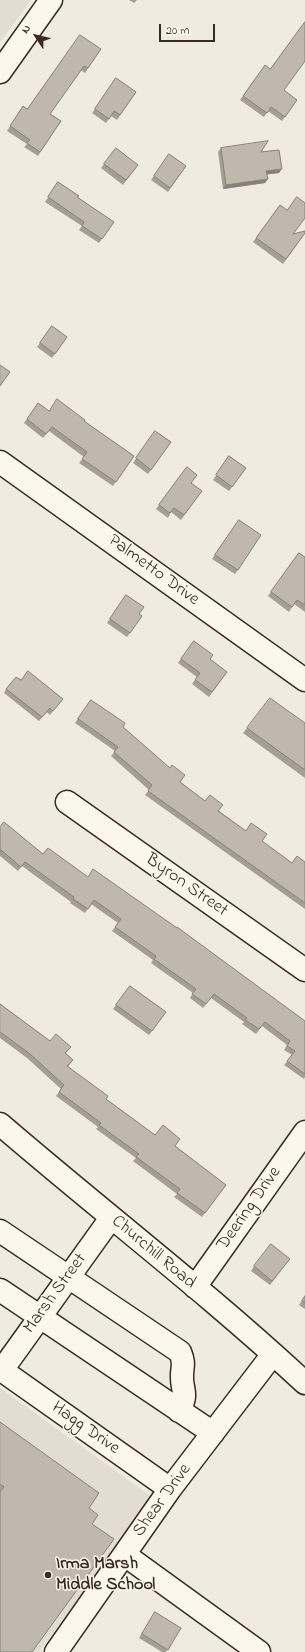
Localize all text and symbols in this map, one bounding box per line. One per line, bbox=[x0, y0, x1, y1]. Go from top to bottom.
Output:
north arrow bbox=[16, 16, 56, 56]
scale bar bbox=[161, 16, 217, 42]
text: N bbox=[17, 21, 35, 37]
text: 20 m bbox=[166, 22, 189, 40]
street label: Palmetto Drive bbox=[103, 531, 203, 611]
street label: Byron Street bbox=[141, 850, 231, 922]
street label: Deering Drive bbox=[213, 1163, 287, 1255]
street label: Churchill Road bbox=[106, 1211, 200, 1295]
street label: Marsh Street bbox=[20, 1250, 92, 1338]
street label: Hagg Drive bbox=[47, 1398, 123, 1460]
street label: Shear Drive bbox=[129, 1460, 197, 1542]
place label: Irma Marsh Middle School bbox=[56, 1554, 155, 1596]
marker: Irma Marsh Middle School bbox=[43, 1570, 53, 1580]

